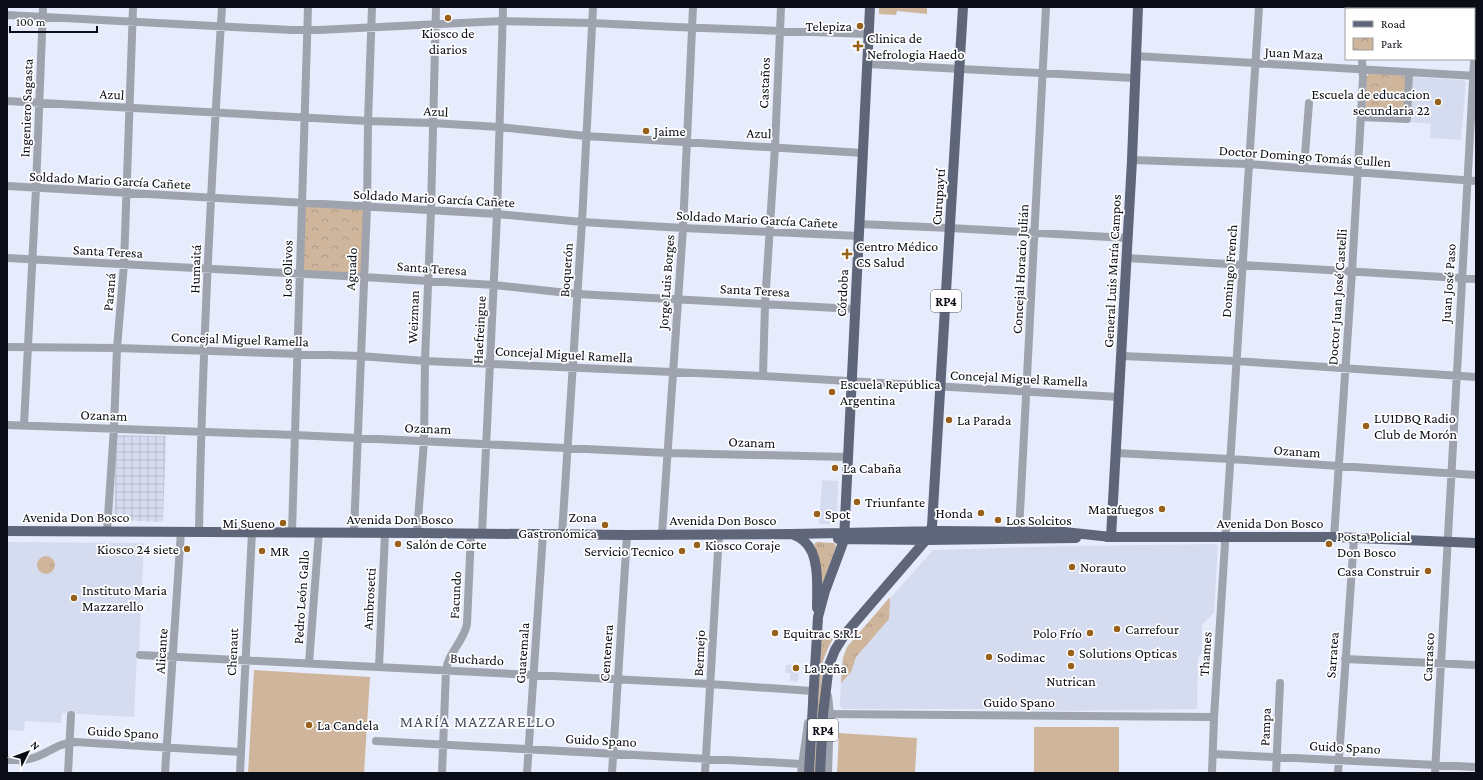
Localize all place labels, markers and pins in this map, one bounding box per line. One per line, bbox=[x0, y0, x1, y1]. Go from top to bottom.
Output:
marker: Kiosco de diarios bbox=[443, 13, 453, 23]
place label: Telepiza bbox=[806, 18, 853, 34]
marker: Telepiza bbox=[855, 21, 865, 31]
place label: Kiosco de diarios bbox=[422, 25, 474, 57]
place label: Clinica de Nefrologia Haedo bbox=[867, 30, 964, 62]
marker: Clinica de Nefrologia Haedo bbox=[852, 40, 864, 52]
place label: Escuela de educacion secundaria 22 bbox=[1311, 86, 1430, 118]
marker: Escuela de educacion secundaria 22 bbox=[1433, 97, 1443, 107]
place label: Jaime bbox=[652, 123, 686, 139]
marker: Jaime bbox=[641, 126, 651, 136]
place label: Centro Médico CS Salud bbox=[856, 238, 938, 270]
marker: Centro Médico CS Salud bbox=[841, 248, 853, 260]
place label: Escuela República Argentina bbox=[840, 376, 941, 408]
marker: Escuela República Argentina bbox=[827, 387, 837, 397]
place label: LU1DBQ Radio Club de Morón bbox=[1374, 410, 1458, 442]
place label: La Parada bbox=[957, 412, 1012, 428]
marker: La Parada bbox=[944, 415, 954, 425]
marker: LU1DBQ Radio Club de Morón bbox=[1361, 421, 1371, 431]
place label: La Cabaña bbox=[843, 460, 902, 476]
marker: La Cabaña bbox=[830, 463, 840, 473]
place label: Triunfante bbox=[865, 494, 925, 510]
marker: Triunfante bbox=[852, 497, 862, 507]
place label: Matafuegos bbox=[1088, 501, 1154, 517]
marker: Matafuegos bbox=[1157, 504, 1167, 514]
place label: Honda bbox=[935, 505, 974, 521]
place label: Spot bbox=[825, 506, 851, 522]
marker: Honda bbox=[976, 508, 986, 518]
place label: Zona Gastronómica bbox=[518, 509, 598, 541]
marker: Spot bbox=[812, 509, 822, 519]
place label: Los Solcitos bbox=[1006, 512, 1072, 528]
place label: Mi Sueno bbox=[223, 515, 275, 531]
marker: Los Solcitos bbox=[993, 515, 1003, 525]
marker: Mi Sueno bbox=[278, 518, 288, 528]
marker: Zona Gastronómica bbox=[600, 520, 610, 530]
place label: Posta Policial Don Bosco bbox=[1337, 528, 1411, 560]
place label: Salón de Corte bbox=[406, 536, 487, 552]
place label: Kiosco Coraje bbox=[705, 537, 780, 554]
marker: Salón de Corte bbox=[393, 539, 403, 549]
marker: Posta Policial Don Bosco bbox=[1324, 539, 1334, 549]
marker: Kiosco Coraje bbox=[692, 540, 702, 550]
place label: Kiosco 24 siete bbox=[97, 541, 179, 557]
place label: MR bbox=[270, 543, 290, 559]
place label: Servicio Tecnico bbox=[584, 543, 674, 559]
marker: Kiosco 24 siete bbox=[182, 544, 192, 554]
marker: MR bbox=[257, 546, 267, 556]
marker: Servicio Tecnico bbox=[677, 546, 687, 556]
place label: Norauto bbox=[1080, 559, 1126, 575]
marker: Norauto bbox=[1067, 562, 1077, 572]
place label: Casa Construir bbox=[1337, 563, 1420, 579]
marker: Casa Construir bbox=[1423, 566, 1433, 576]
place label: Instituto Maria Mazzarello bbox=[82, 582, 167, 614]
marker: Instituto Maria Mazzarello bbox=[69, 593, 79, 603]
place label: Carrefour bbox=[1125, 621, 1179, 637]
marker: Carrefour bbox=[1112, 624, 1122, 634]
place label: Equitrac S.R.L bbox=[783, 625, 861, 641]
place label: Polo Frío bbox=[1033, 625, 1082, 641]
marker: Equitrac S.R.L bbox=[770, 628, 780, 638]
marker: Polo Frío bbox=[1085, 628, 1095, 638]
place label: Solutions Opticas bbox=[1079, 645, 1177, 661]
marker: Solutions Opticas bbox=[1066, 648, 1076, 658]
place label: Sodimac bbox=[997, 649, 1045, 665]
marker: Sodimac bbox=[984, 652, 994, 662]
place label: La Peña bbox=[804, 660, 848, 676]
marker: Nutrican bbox=[1066, 661, 1076, 671]
marker: La Peña bbox=[791, 663, 801, 673]
place label: Nutrican bbox=[1046, 673, 1096, 689]
place label: La Candela bbox=[317, 717, 379, 733]
marker: La Candela bbox=[304, 720, 314, 730]

